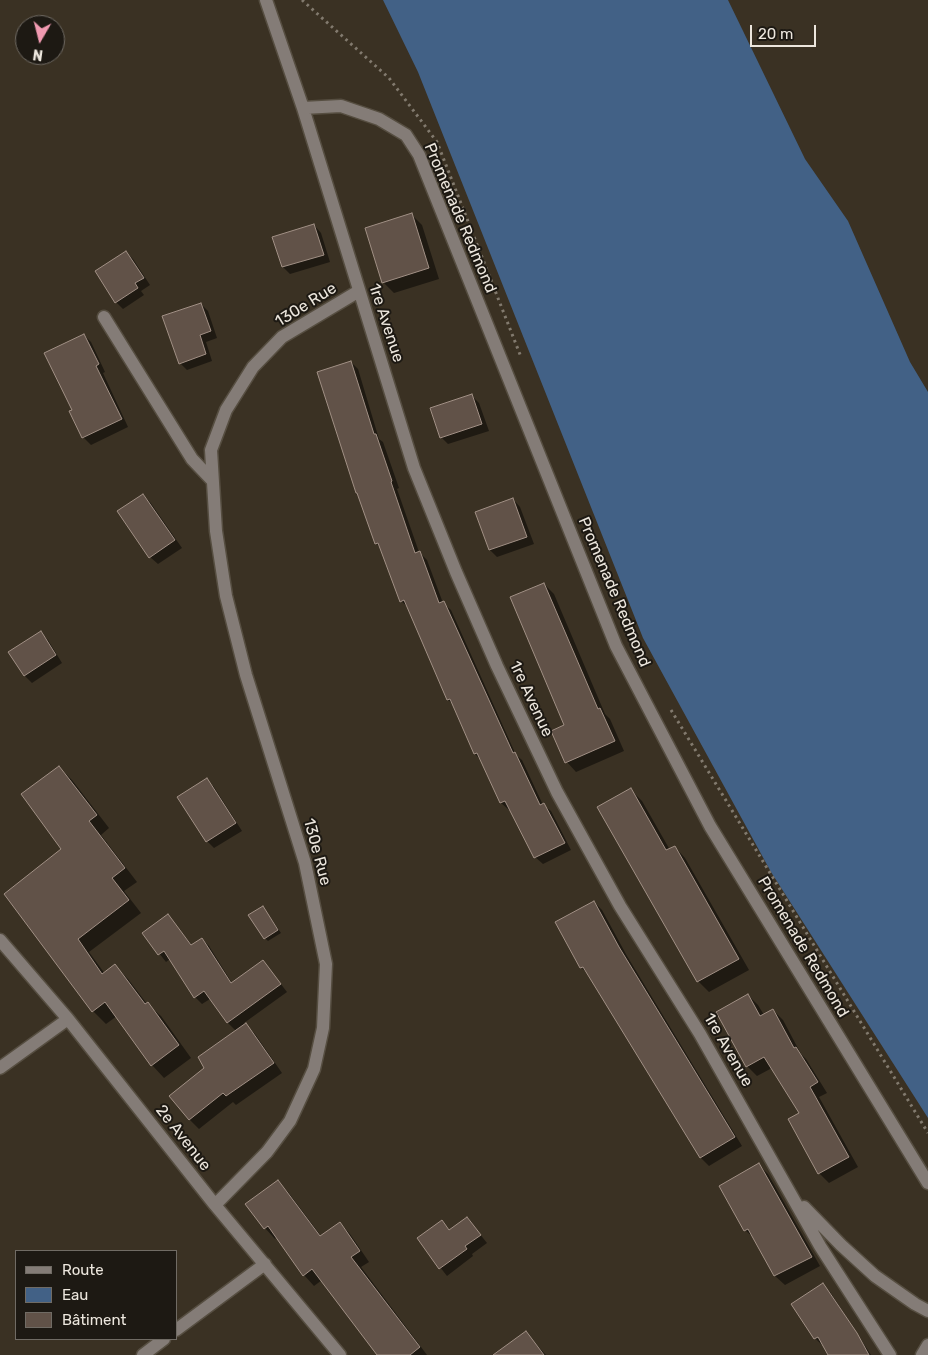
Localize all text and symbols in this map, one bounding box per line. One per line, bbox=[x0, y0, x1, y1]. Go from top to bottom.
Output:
north arrow bbox=[15, 15, 65, 65]
scale bar bbox=[753, 15, 819, 47]
text: 20 m bbox=[758, 25, 793, 43]
text: N bbox=[32, 45, 44, 63]
street label: Promenade Redmond bbox=[420, 140, 500, 296]
street label: 130e Rue bbox=[272, 279, 340, 331]
street label: 1re Avenue bbox=[364, 281, 408, 365]
street label: Promenade Redmond bbox=[574, 514, 654, 670]
street label: 1re Avenue bbox=[505, 658, 557, 740]
street label: 130e Rue bbox=[299, 816, 335, 888]
street label: Promenade Redmond bbox=[753, 873, 853, 1021]
street label: 1re Avenue bbox=[699, 1010, 757, 1090]
street label: 2e Avenue bbox=[151, 1101, 215, 1175]
legend bbox=[15, 1250, 178, 1340]
text: Route bbox=[62, 1261, 104, 1279]
text: Eau bbox=[62, 1286, 88, 1304]
text: Bâtiment bbox=[62, 1311, 126, 1329]

